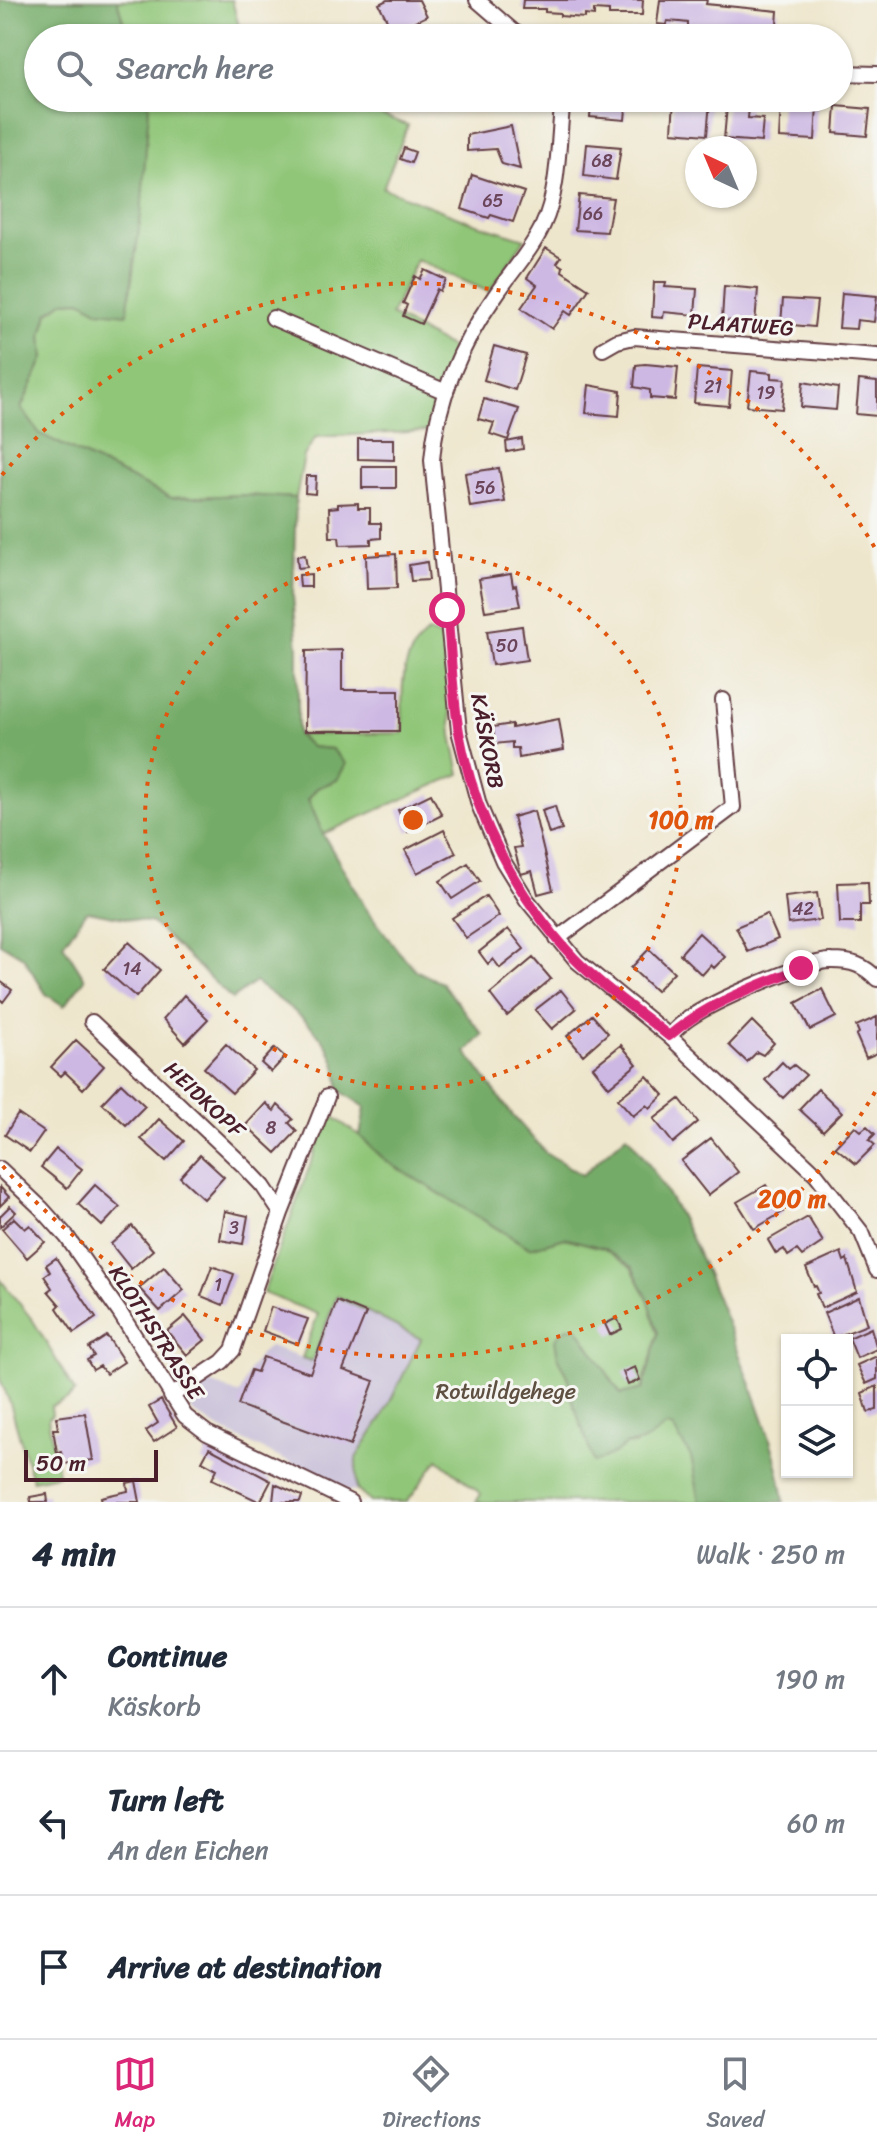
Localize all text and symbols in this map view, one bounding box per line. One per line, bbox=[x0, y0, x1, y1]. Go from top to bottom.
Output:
search box bbox=[24, 24, 853, 112]
text: Search here bbox=[116, 41, 274, 95]
icon: search bbox=[52, 46, 96, 90]
north arrow bbox=[685, 136, 757, 208]
house number: 68 bbox=[591, 145, 613, 177]
house number: 65 bbox=[482, 185, 504, 217]
house number: 66 bbox=[583, 198, 603, 230]
street label: PLAATWEG bbox=[687, 301, 795, 348]
house number: 21 bbox=[704, 371, 722, 403]
house number: 19 bbox=[757, 377, 775, 409]
house number: 56 bbox=[474, 472, 496, 504]
route start bbox=[429, 592, 465, 628]
house number: 50 bbox=[496, 630, 518, 662]
street label: KÄSKORB bbox=[459, 690, 516, 792]
text: 100 m bbox=[648, 799, 714, 841]
centre of rings bbox=[399, 806, 427, 834]
house number: 42 bbox=[792, 893, 814, 925]
route end bbox=[783, 950, 819, 986]
house number: 14 bbox=[123, 953, 141, 985]
street label: HEIDKOPF bbox=[155, 1051, 256, 1149]
house number: 8 bbox=[266, 1112, 277, 1144]
text: 200 m bbox=[757, 1178, 827, 1220]
house number: 3 bbox=[229, 1212, 239, 1244]
street label: KLOTHSTRASSE bbox=[98, 1257, 216, 1409]
house number: 1 bbox=[214, 1269, 222, 1301]
map controls bbox=[781, 1334, 853, 1478]
button: locate bbox=[781, 1334, 853, 1406]
park label: Rotwildgehege bbox=[436, 1372, 576, 1411]
button: layers bbox=[781, 1406, 853, 1478]
text: 50 m bbox=[36, 1444, 86, 1483]
scale bar bbox=[24, 1446, 158, 1482]
text: 4 min bbox=[32, 1524, 116, 1584]
text: Walk · 250 m bbox=[696, 1531, 845, 1577]
text: Continue bbox=[108, 1629, 227, 1683]
text: 190 m bbox=[775, 1656, 845, 1702]
icon: ahead bbox=[32, 1657, 76, 1701]
text: Käskorb bbox=[108, 1683, 201, 1729]
text: Turn left bbox=[108, 1773, 224, 1827]
text: 60 m bbox=[787, 1800, 845, 1846]
icon: left bbox=[32, 1801, 76, 1845]
text: An den Eichen bbox=[108, 1827, 269, 1873]
text: Arrive at destination bbox=[108, 1940, 382, 1994]
icon: arrive bbox=[32, 1945, 76, 1989]
tab: Map bbox=[113, 2052, 157, 2139]
tab: Directions bbox=[382, 2052, 481, 2139]
tab: Saved bbox=[706, 2052, 764, 2139]

